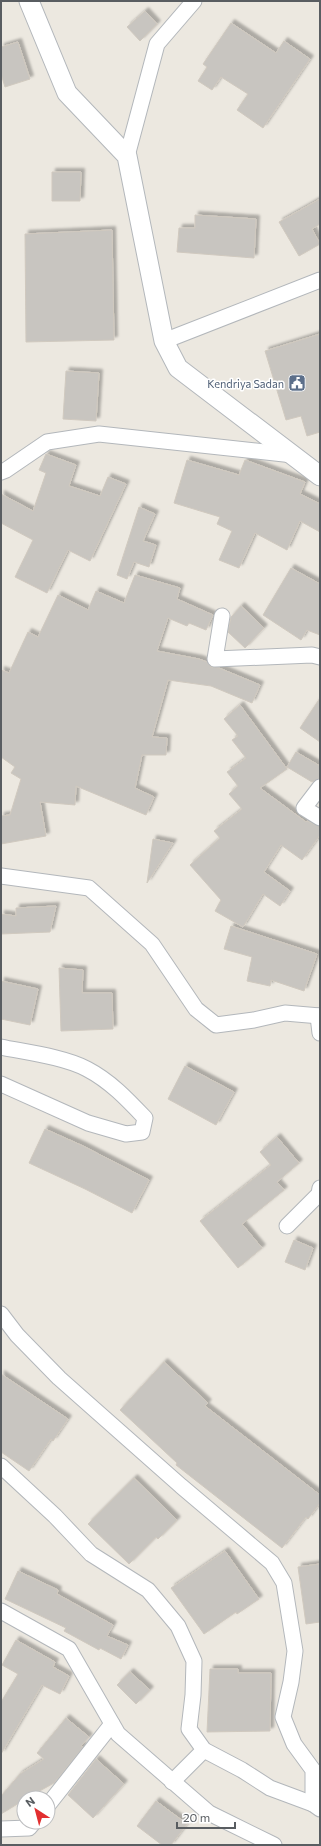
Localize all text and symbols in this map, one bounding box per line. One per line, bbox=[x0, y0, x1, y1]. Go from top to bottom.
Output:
public building icon: Kendriya Sadan bbox=[287, 373, 307, 393]
place label: Kendriya Sadan bbox=[207, 377, 284, 390]
north arrow bbox=[16, 1790, 56, 1830]
text: N bbox=[23, 1794, 37, 1809]
scale bar bbox=[177, 1804, 235, 1830]
text: 20 m bbox=[183, 1810, 210, 1824]

